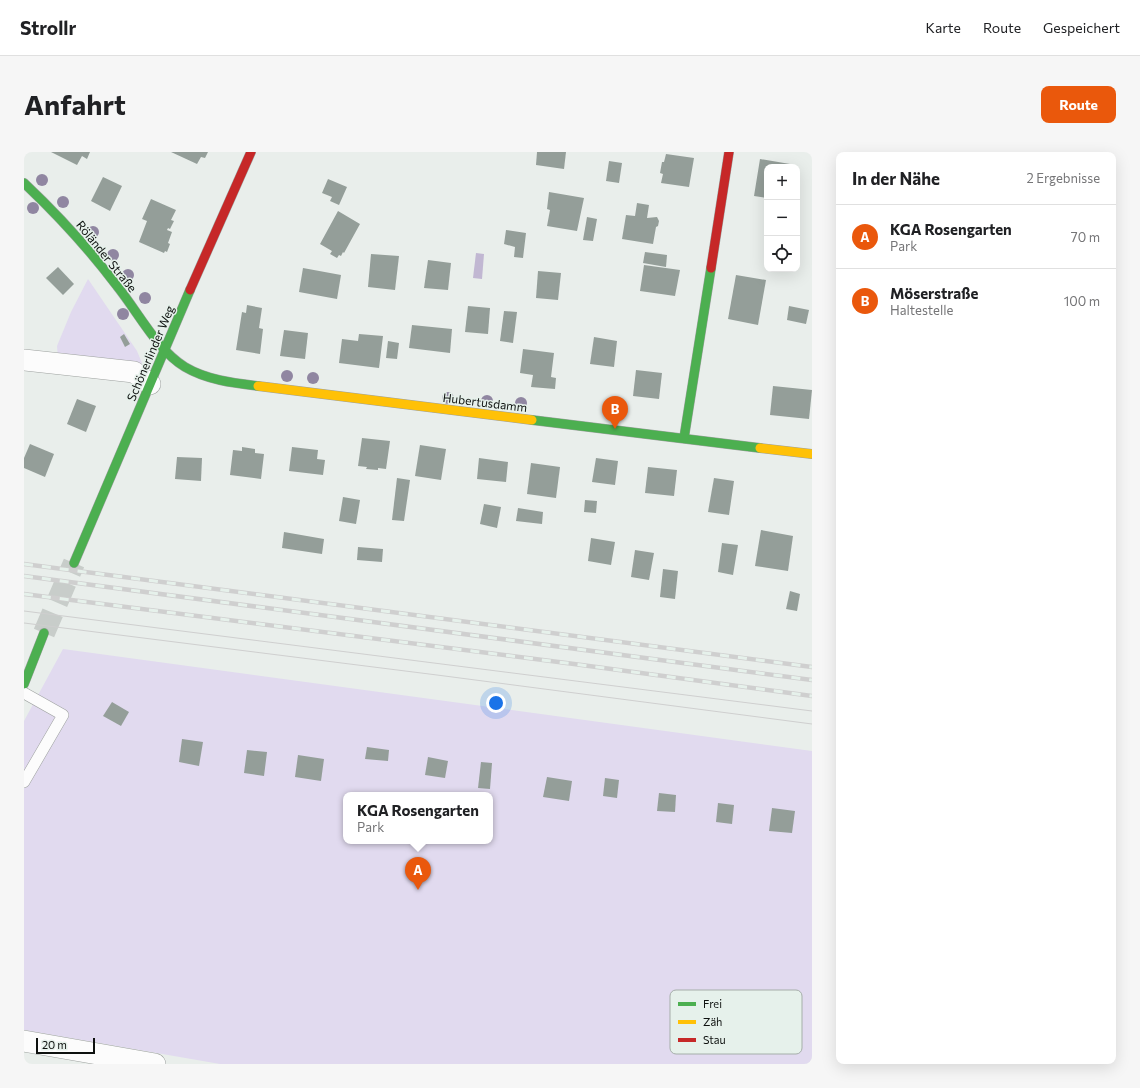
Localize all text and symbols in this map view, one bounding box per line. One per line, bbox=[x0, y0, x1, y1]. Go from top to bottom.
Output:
text: Strollr bbox=[20, 16, 76, 39]
text: Karte bbox=[926, 19, 961, 36]
text: Route bbox=[983, 19, 1021, 36]
text: Gespeichert bbox=[1043, 19, 1120, 36]
button: Route bbox=[1041, 86, 1116, 123]
text: Anfahrt bbox=[24, 87, 126, 121]
map controls bbox=[764, 164, 800, 272]
button: + bbox=[764, 164, 800, 200]
text: In der Nähe bbox=[852, 168, 940, 189]
text: 2 Ergebnisse bbox=[1026, 170, 1100, 186]
button: − bbox=[764, 200, 800, 236]
street label: Röländer Straße bbox=[74, 218, 140, 294]
text: KGA Rosengarten bbox=[890, 220, 1012, 238]
text: A bbox=[860, 229, 870, 245]
text: 70 m bbox=[1071, 229, 1100, 245]
button: locate bbox=[764, 236, 800, 272]
text: Park bbox=[890, 238, 917, 254]
text: Möserstraße bbox=[890, 284, 978, 302]
text: B bbox=[861, 293, 869, 309]
text: 100 m bbox=[1064, 293, 1100, 309]
text: Haltestelle bbox=[890, 302, 953, 318]
street label: Schönerlinder Weg bbox=[124, 303, 177, 403]
street label: Hubertusdamm bbox=[442, 390, 528, 414]
pin: B bbox=[602, 396, 628, 429]
your location bbox=[486, 693, 506, 713]
popup bbox=[343, 792, 493, 844]
text: KGA Rosengarten bbox=[357, 801, 479, 819]
text: Park bbox=[357, 819, 384, 835]
pin: A bbox=[405, 857, 431, 890]
legend bbox=[670, 990, 802, 1054]
text: Frei bbox=[703, 997, 722, 1010]
text: Zäh bbox=[703, 1015, 722, 1028]
text: Stau bbox=[703, 1033, 726, 1046]
scale bar bbox=[36, 1036, 95, 1055]
text: 20 m bbox=[42, 1038, 67, 1051]

